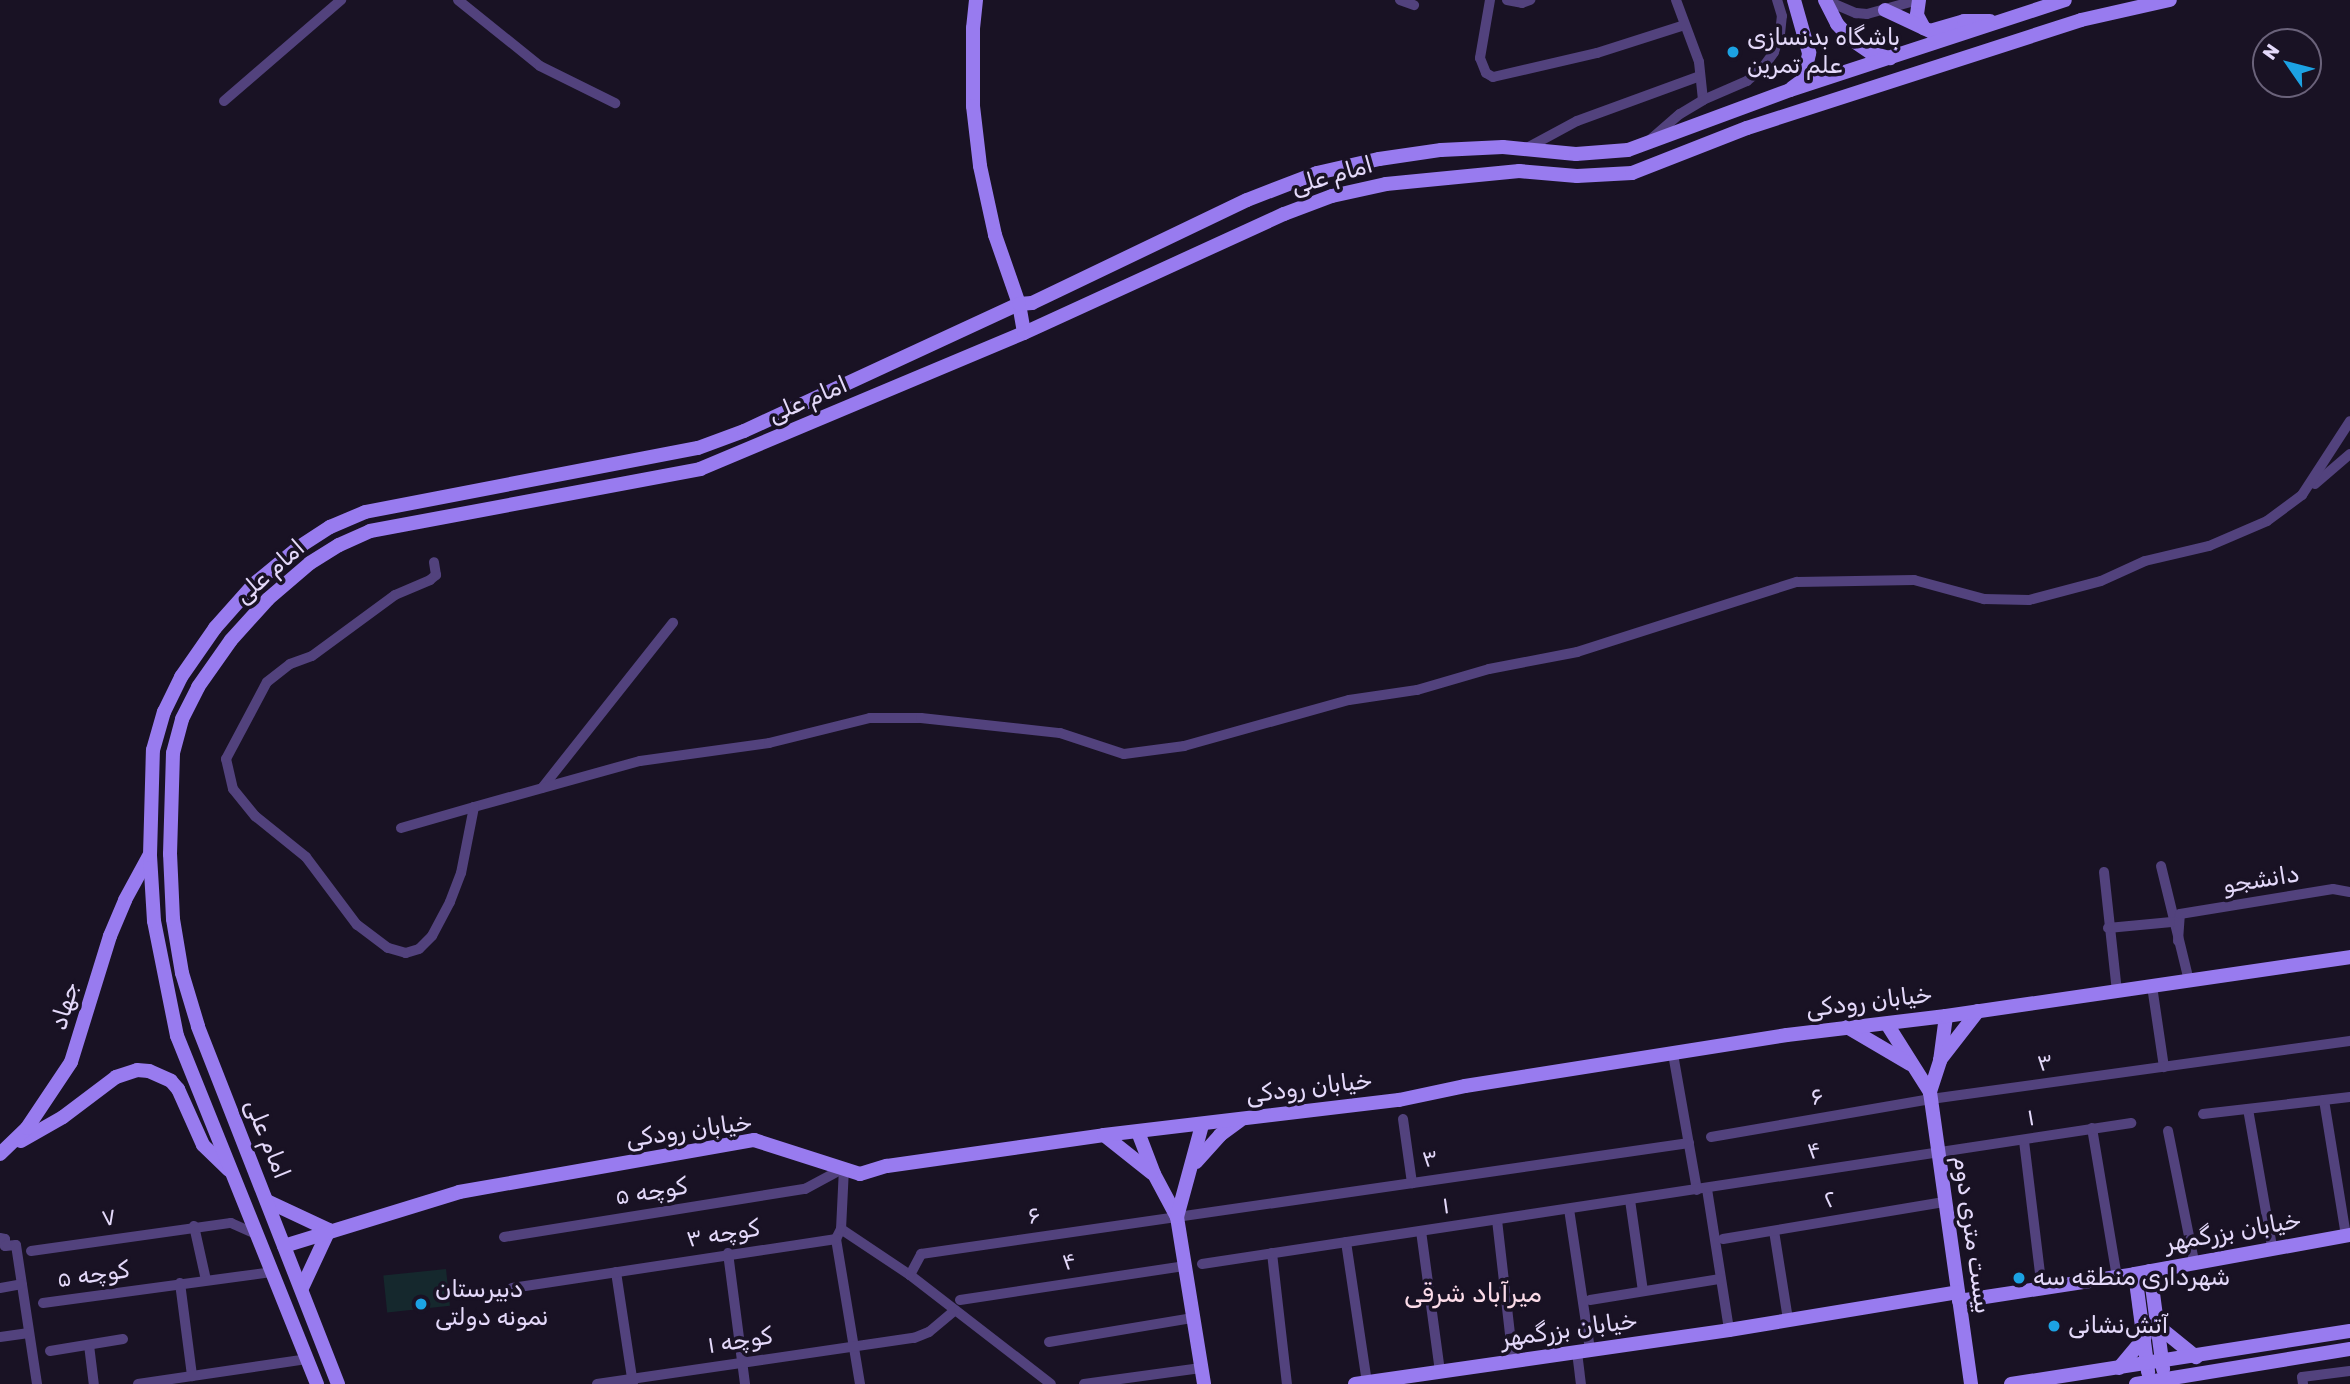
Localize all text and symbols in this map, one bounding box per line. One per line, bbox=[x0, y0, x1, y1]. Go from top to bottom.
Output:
place label: باشگاه بدنسازی علم تمرین bbox=[1747, 24, 1900, 80]
north arrow bbox=[2252, 28, 2322, 98]
text: N bbox=[2258, 40, 2284, 64]
marker: باشگاه بدنسازی علم تمرین bbox=[1725, 44, 1741, 60]
street label: امام علی bbox=[1288, 151, 1376, 201]
street label: امام علی bbox=[764, 370, 852, 430]
street label: امام علی bbox=[229, 534, 311, 610]
street label: دانشجو bbox=[2221, 860, 2301, 900]
street label: جهاد bbox=[44, 979, 86, 1033]
street label: خیابان رودکی bbox=[1804, 980, 1934, 1024]
street label: ۳ bbox=[2035, 1048, 2055, 1078]
street label: خیابان رودکی bbox=[1244, 1066, 1374, 1110]
street label: ۶ bbox=[1808, 1082, 1826, 1112]
street label: امام علی bbox=[238, 1095, 296, 1183]
street label: ۱ bbox=[2025, 1103, 2037, 1133]
street label: خیابان رودکی bbox=[624, 1108, 754, 1154]
street label: ۴ bbox=[1805, 1136, 1823, 1166]
street label: ۳ bbox=[1420, 1144, 1440, 1174]
street label: بیست متری دوم bbox=[1947, 1154, 1997, 1316]
street label: کوچه ۵ bbox=[613, 1172, 689, 1212]
street label: ۲ bbox=[1822, 1185, 1838, 1215]
street label: ۱ bbox=[1440, 1191, 1452, 1221]
street label: ۶ bbox=[1026, 1201, 1042, 1231]
street label: ۷ bbox=[99, 1203, 119, 1233]
street label: خیابان بزرگمهر bbox=[2163, 1206, 2303, 1258]
street label: کوچه ۳ bbox=[684, 1214, 762, 1254]
street label: ۴ bbox=[1060, 1247, 1078, 1277]
street label: کوچه ۵ bbox=[55, 1256, 131, 1294]
place label: شهرداری منطقه سه bbox=[2033, 1264, 2230, 1292]
marker: شهرداری منطقه سه bbox=[2011, 1270, 2027, 1286]
place label: دبیرستان نمونه دولتی bbox=[435, 1276, 548, 1332]
district label: میرآباد شرقی bbox=[1404, 1278, 1542, 1310]
marker: دبیرستان نمونه دولتی bbox=[413, 1296, 429, 1312]
street label: خیابان بزرگمهر bbox=[1499, 1306, 1639, 1354]
place label: آتش‌نشانی bbox=[2068, 1312, 2169, 1340]
marker: آتش‌نشانی bbox=[2046, 1318, 2062, 1334]
street label: کوچه ۱ bbox=[705, 1322, 775, 1360]

